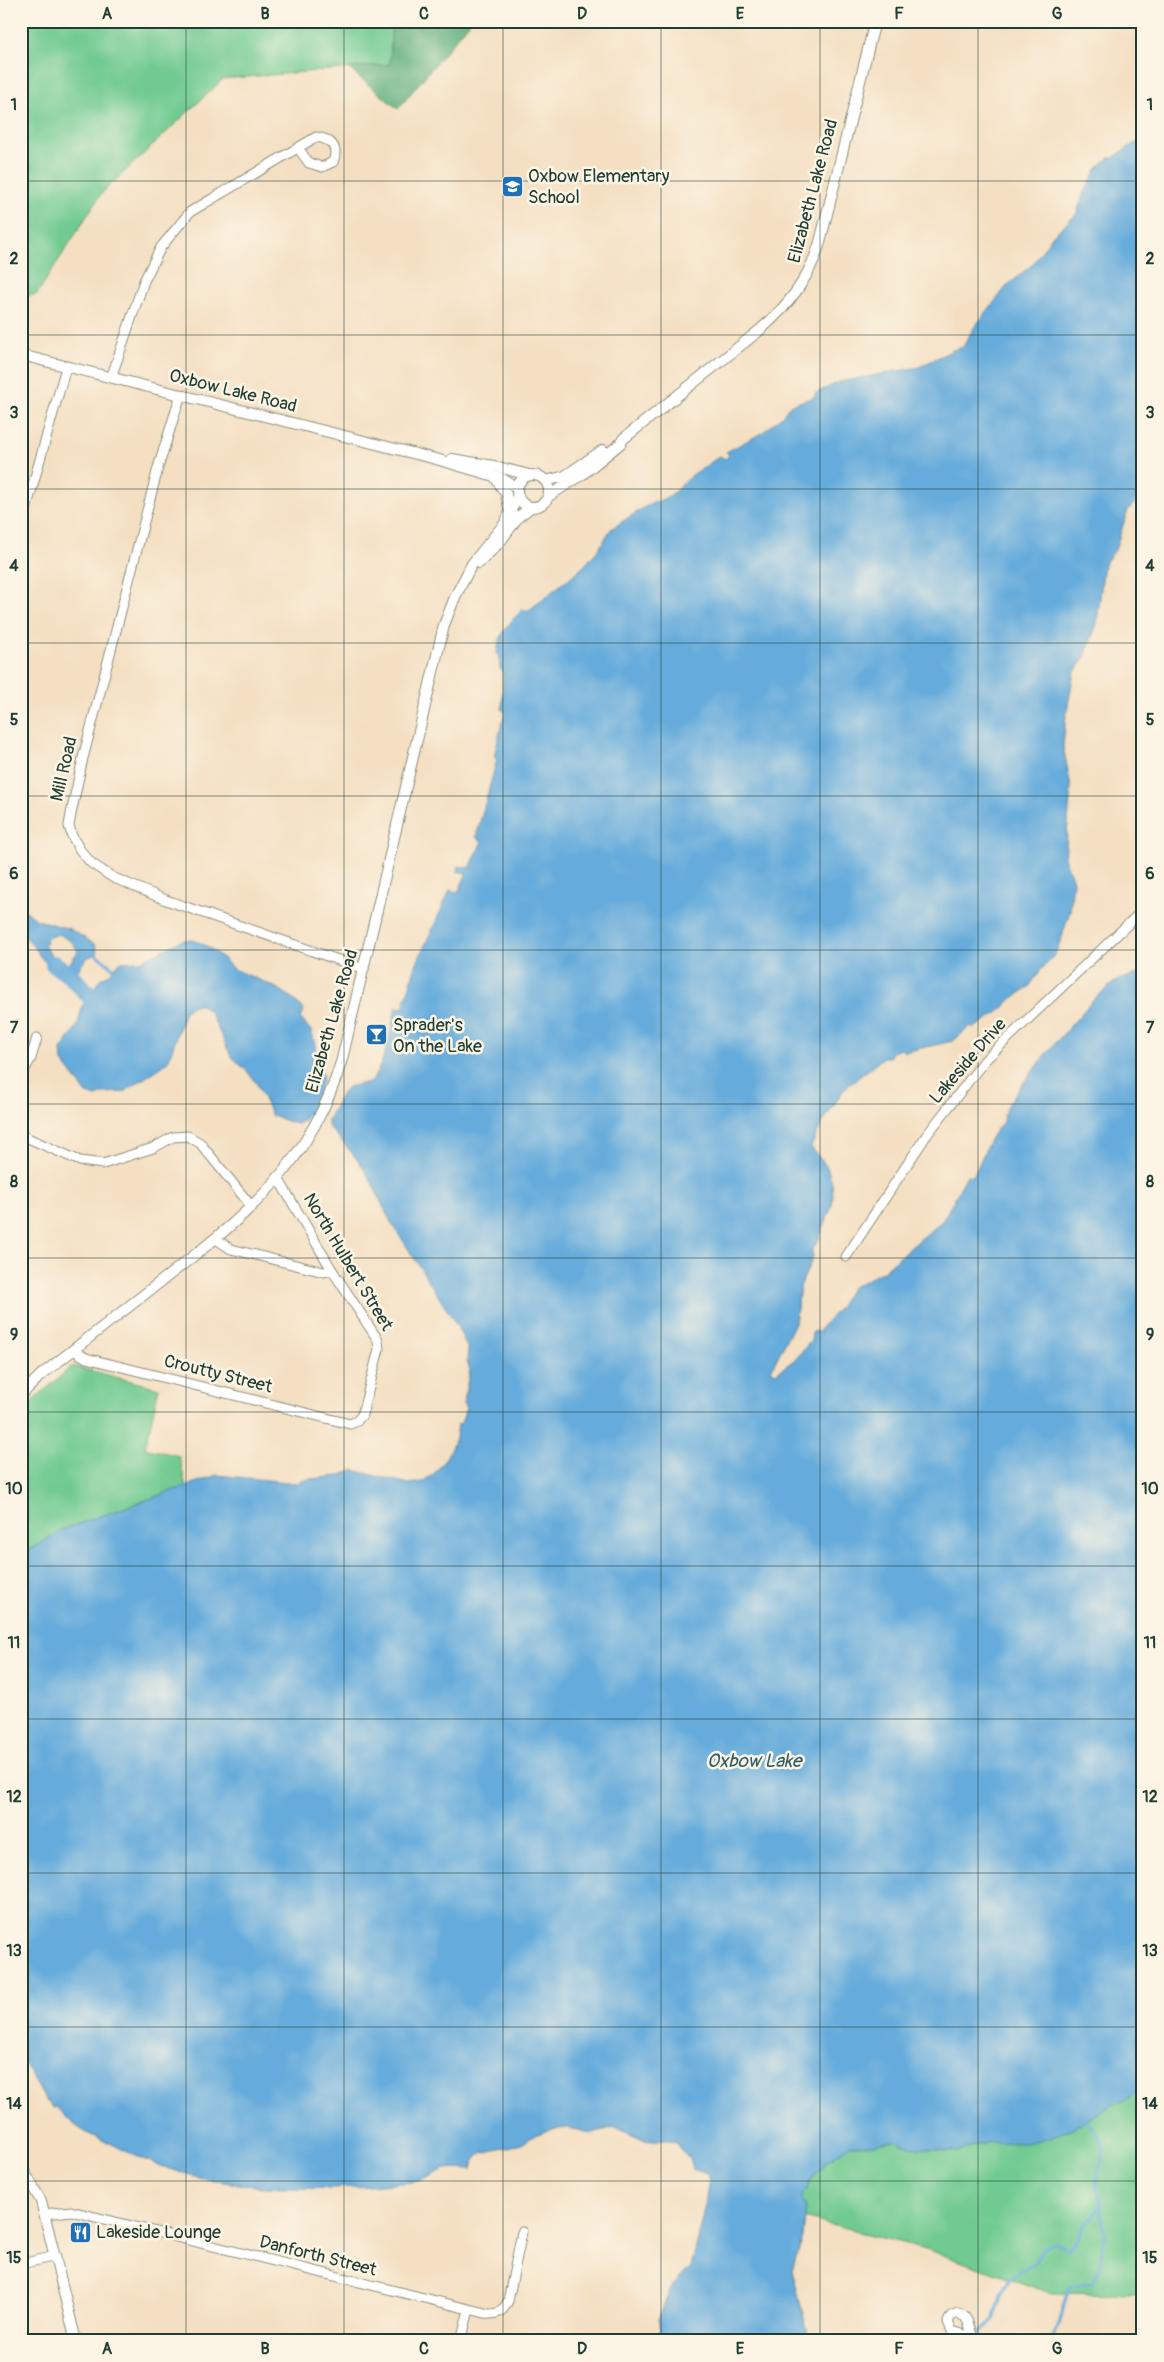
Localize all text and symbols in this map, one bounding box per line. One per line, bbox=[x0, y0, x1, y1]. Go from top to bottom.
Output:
text: A bbox=[102, 4, 113, 24]
text: B bbox=[260, 4, 270, 24]
text: C bbox=[419, 4, 429, 24]
text: D bbox=[577, 4, 587, 24]
text: E bbox=[736, 4, 745, 24]
text: F bbox=[894, 4, 904, 24]
text: G bbox=[1052, 4, 1063, 24]
text: 1 bbox=[11, 95, 17, 115]
text: 1 bbox=[1147, 95, 1153, 115]
street label: Elizabeth Lake Road bbox=[783, 117, 843, 265]
place label: Oxbow Elementary School bbox=[528, 165, 670, 209]
school or university icon: Oxbow Elementary School bbox=[500, 174, 524, 198]
text: 2 bbox=[10, 249, 19, 269]
text: 2 bbox=[1146, 249, 1155, 269]
street label: Oxbow Lake Road bbox=[167, 364, 299, 418]
text: 3 bbox=[10, 403, 19, 423]
text: 3 bbox=[1146, 403, 1155, 423]
text: 4 bbox=[9, 556, 19, 576]
text: 4 bbox=[1145, 556, 1155, 576]
text: 5 bbox=[10, 710, 19, 730]
text: 5 bbox=[1146, 710, 1155, 730]
street label: Mill Road bbox=[45, 734, 83, 804]
text: 6 bbox=[9, 864, 19, 884]
text: 6 bbox=[1145, 864, 1155, 884]
street label: Elizabeth Lake Road bbox=[301, 947, 363, 1095]
street label: Lakeside Drive bbox=[924, 1013, 1012, 1109]
place label: Sprader's On the Lake bbox=[393, 1014, 482, 1058]
text: 7 bbox=[10, 1018, 19, 1038]
text: 7 bbox=[1146, 1018, 1155, 1038]
bar icon: Sprader's On the Lake bbox=[365, 1023, 389, 1047]
text: 8 bbox=[10, 1172, 18, 1192]
text: 8 bbox=[1146, 1172, 1154, 1192]
street label: North Hulbert Street bbox=[298, 1189, 399, 1336]
text: 9 bbox=[10, 1325, 18, 1345]
text: 9 bbox=[1146, 1325, 1154, 1345]
street label: Croutty Street bbox=[161, 1349, 275, 1399]
text: 10 bbox=[5, 1479, 23, 1499]
text: 10 bbox=[1141, 1479, 1159, 1499]
text: 11 bbox=[8, 1633, 20, 1653]
text: 11 bbox=[1144, 1633, 1156, 1653]
water label: Oxbow Lake bbox=[707, 1749, 803, 1773]
text: 12 bbox=[6, 1787, 22, 1807]
text: 12 bbox=[1142, 1787, 1158, 1807]
text: 13 bbox=[6, 1941, 22, 1961]
text: 13 bbox=[1142, 1941, 1158, 1961]
text: 14 bbox=[6, 2094, 22, 2114]
text: 14 bbox=[1142, 2094, 1158, 2114]
restaurant icon: Lakeside Lounge bbox=[68, 2220, 92, 2244]
place label: Lakeside Lounge bbox=[96, 2221, 221, 2244]
street label: Danforth Street bbox=[257, 2230, 380, 2282]
text: 15 bbox=[7, 2248, 22, 2268]
text: 15 bbox=[1143, 2248, 1158, 2268]
text: A bbox=[102, 2339, 113, 2359]
text: B bbox=[260, 2339, 270, 2359]
text: C bbox=[419, 2339, 429, 2359]
text: D bbox=[577, 2339, 587, 2359]
text: E bbox=[736, 2339, 745, 2359]
text: F bbox=[894, 2339, 904, 2359]
text: G bbox=[1052, 2339, 1063, 2359]

